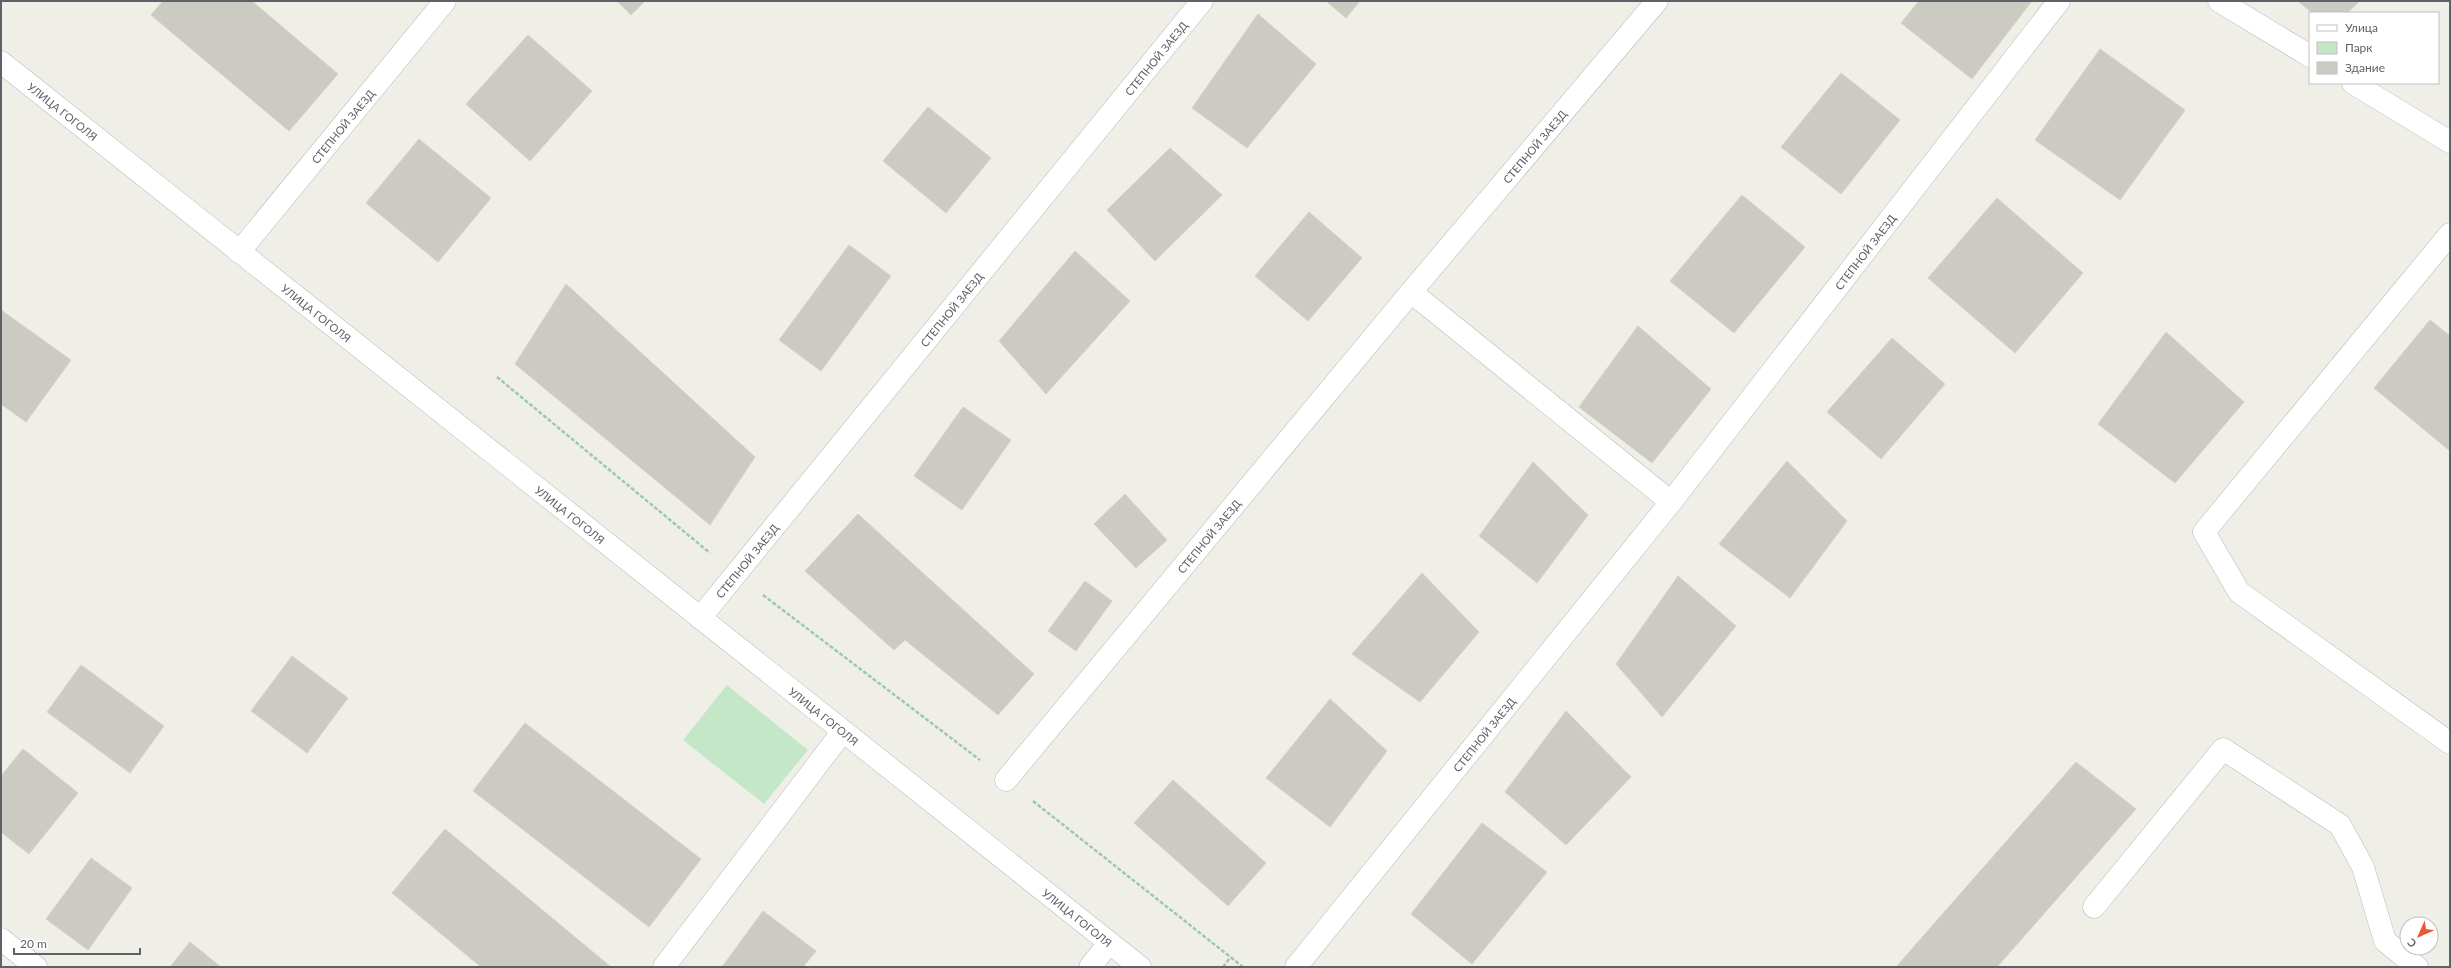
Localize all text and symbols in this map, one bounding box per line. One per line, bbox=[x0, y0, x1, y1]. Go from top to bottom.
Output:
legend bbox=[2309, 12, 2439, 84]
street label: СТЕПНОЙ ЗАЕЗД bbox=[1122, 18, 1190, 98]
text: Улица bbox=[2345, 20, 2378, 35]
text: Парк bbox=[2345, 40, 2373, 55]
text: Здание bbox=[2345, 60, 2385, 75]
street label: УЛИЦА ГОГОЛЯ bbox=[25, 80, 100, 143]
street label: СТЕПНОЙ ЗАЕЗД bbox=[308, 86, 377, 166]
street label: СТЕПНОЙ ЗАЕЗД bbox=[1500, 107, 1569, 186]
street label: СТЕПНОЙ ЗАЕЗД bbox=[1832, 211, 1898, 292]
street label: СТЕПНОЙ ЗАЕЗД bbox=[917, 269, 985, 349]
street label: УЛИЦА ГОГОЛЯ bbox=[279, 281, 354, 344]
street label: УЛИЦА ГОГОЛЯ bbox=[533, 483, 608, 546]
street label: СТЕПНОЙ ЗАЕЗД bbox=[1174, 496, 1243, 576]
street label: СТЕПНОЙ ЗАЕЗД bbox=[713, 521, 781, 600]
street label: УЛИЦА ГОГОЛЯ bbox=[786, 684, 861, 747]
street label: СТЕПНОЙ ЗАЕЗД bbox=[1450, 694, 1518, 774]
street label: УЛИЦА ГОГОЛЯ bbox=[1040, 886, 1115, 949]
north arrow bbox=[2399, 916, 2439, 956]
scale bar bbox=[14, 930, 140, 956]
text: 20 m bbox=[20, 936, 47, 951]
text: С bbox=[2404, 936, 2419, 951]

